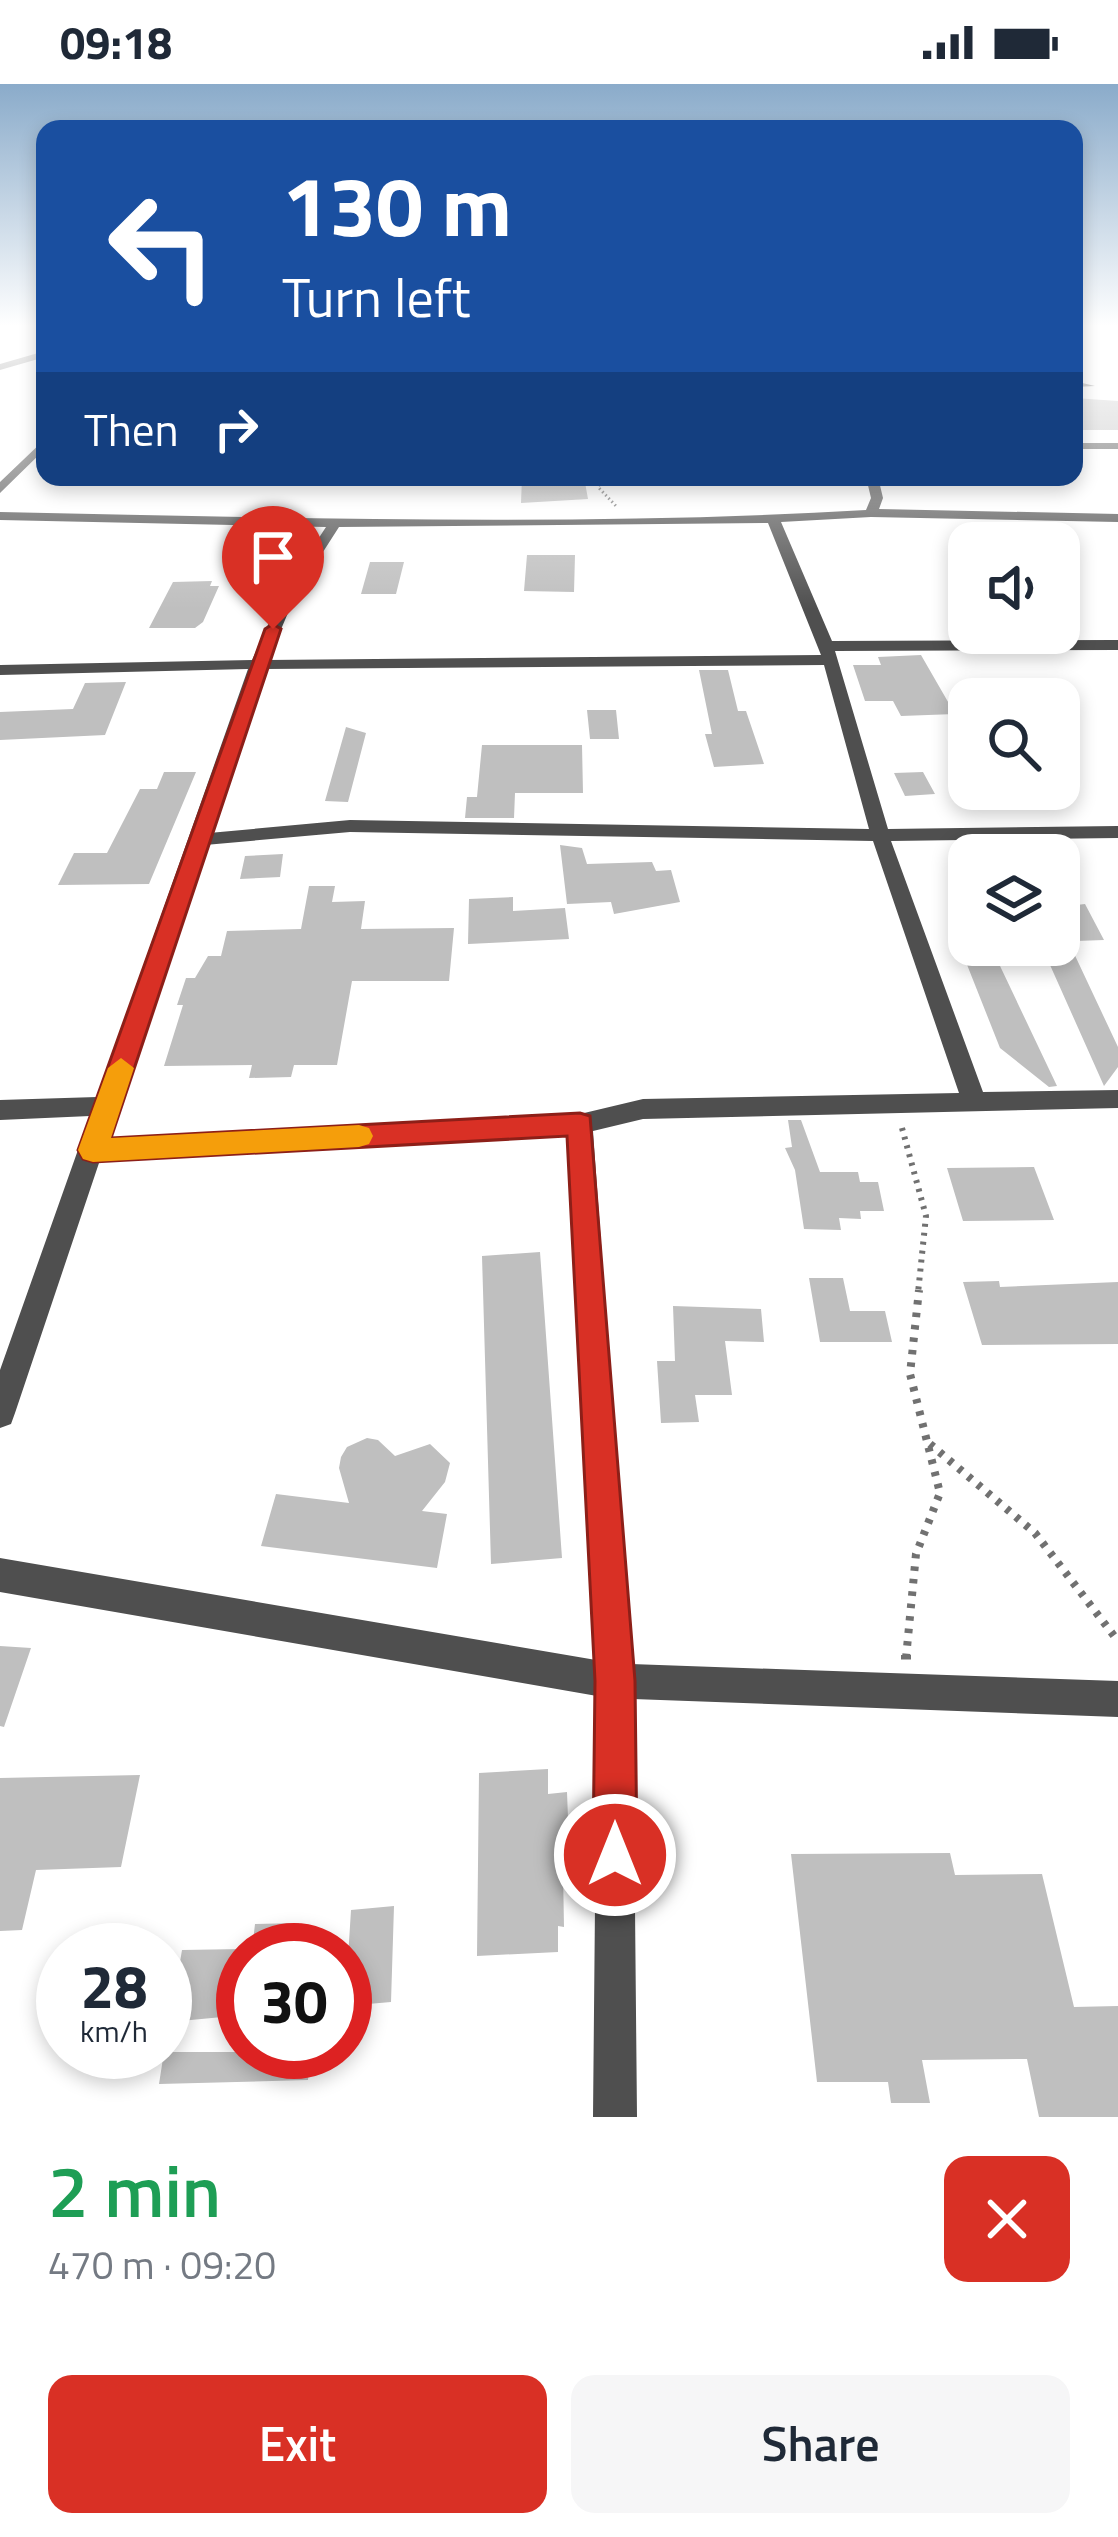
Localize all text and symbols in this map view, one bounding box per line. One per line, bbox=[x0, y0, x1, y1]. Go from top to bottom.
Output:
text: 09:18 bbox=[60, 8, 172, 76]
text: 130 m bbox=[282, 141, 512, 269]
icon: left bbox=[84, 168, 240, 324]
text: Turn left bbox=[282, 256, 471, 338]
text: Then bbox=[84, 395, 179, 463]
icon: right bbox=[203, 396, 269, 462]
pin bbox=[222, 506, 324, 629]
map controls bbox=[948, 522, 1080, 966]
button: sound bbox=[948, 522, 1080, 654]
icon: arrive bbox=[240, 524, 306, 590]
button: search bbox=[948, 678, 1080, 810]
button: layers bbox=[948, 834, 1080, 966]
position arrow bbox=[552, 1792, 678, 1918]
speed limit sign: 30 bbox=[216, 1923, 372, 2079]
text: 28 bbox=[80, 1940, 148, 2031]
text: km/h bbox=[80, 2008, 148, 2054]
text: 2 min bbox=[48, 2135, 221, 2245]
button: close bbox=[944, 2156, 1070, 2282]
text: 470 m · 09:20 bbox=[48, 2235, 276, 2294]
button: Exit bbox=[48, 2375, 547, 2513]
button: Share bbox=[571, 2375, 1070, 2513]

